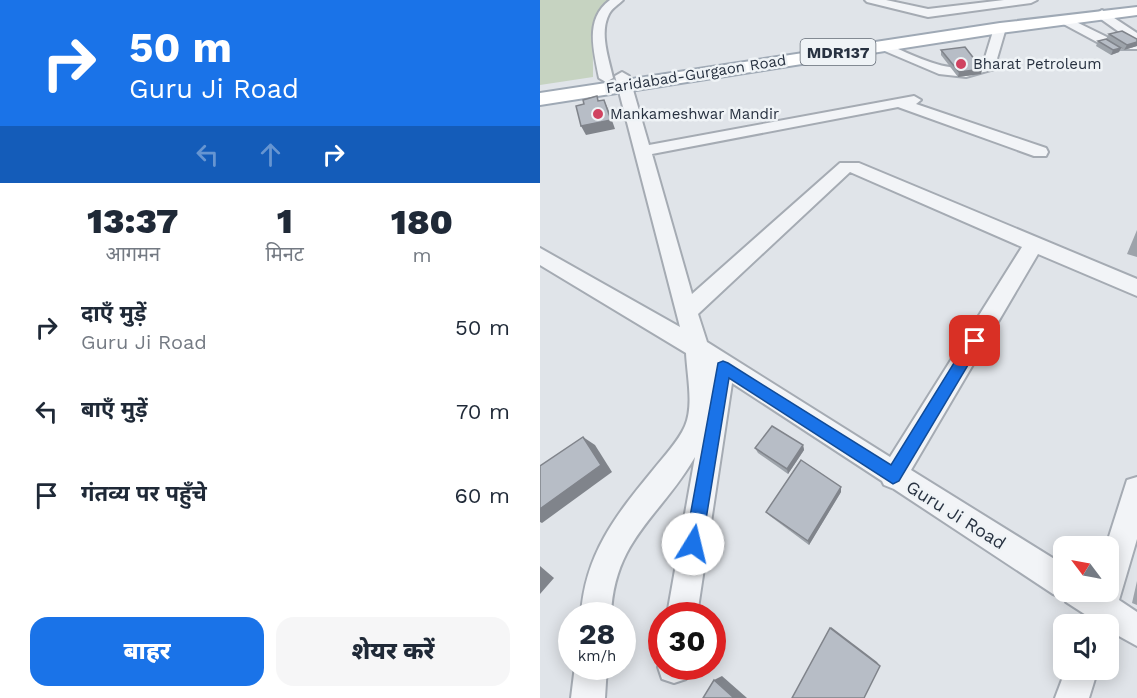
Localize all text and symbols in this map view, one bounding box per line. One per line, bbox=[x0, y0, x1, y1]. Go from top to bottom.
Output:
text: 50 m bbox=[129, 23, 232, 72]
icon: right bbox=[30, 24, 108, 102]
road number: MDR137 bbox=[800, 39, 876, 65]
street label: Faridabad-Gurgaon Road bbox=[605, 51, 787, 97]
place label: Bharat Petroleum bbox=[973, 55, 1101, 73]
marker: Bharat Petroleum bbox=[954, 57, 968, 71]
text: Guru Ji Road bbox=[129, 73, 299, 105]
place label: Mankameshwar Mandir bbox=[610, 105, 779, 123]
marker: Mankameshwar Mandir bbox=[591, 107, 605, 121]
icon: left bbox=[191, 138, 224, 171]
icon: ahead bbox=[254, 138, 287, 171]
icon: right bbox=[317, 138, 350, 171]
text: 13:37 bbox=[87, 200, 179, 242]
text: 1 bbox=[277, 200, 293, 242]
text: 180 bbox=[391, 201, 453, 243]
text: आगमन bbox=[105, 242, 160, 266]
text: मिनट bbox=[266, 242, 304, 266]
text: m bbox=[412, 243, 431, 267]
text: दाएँ मुड़ें bbox=[81, 301, 146, 326]
icon: right bbox=[30, 311, 63, 344]
text: 50 m bbox=[455, 315, 510, 340]
pin bbox=[949, 315, 1000, 366]
icon: arrive bbox=[958, 324, 991, 357]
text: Guru Ji Road bbox=[81, 330, 207, 354]
icon: left bbox=[30, 395, 63, 428]
text: बाएँ मुड़ें bbox=[81, 397, 148, 422]
text: 70 m bbox=[456, 399, 510, 424]
street label: Guru Ji Road bbox=[903, 476, 1010, 553]
icon: arrive bbox=[30, 479, 63, 512]
text: गंतव्य पर पहुँचे bbox=[81, 481, 207, 506]
text: 60 m bbox=[454, 483, 510, 508]
position arrow bbox=[661, 512, 725, 576]
north arrow bbox=[1053, 536, 1119, 602]
map controls bbox=[1053, 536, 1119, 680]
speed limit sign: 30 bbox=[648, 602, 726, 680]
button: sound bbox=[1053, 614, 1119, 680]
text: 28 bbox=[579, 616, 615, 651]
button: बाहर bbox=[30, 617, 264, 686]
button: शेयर करें bbox=[276, 617, 510, 686]
text: km/h bbox=[578, 647, 616, 665]

